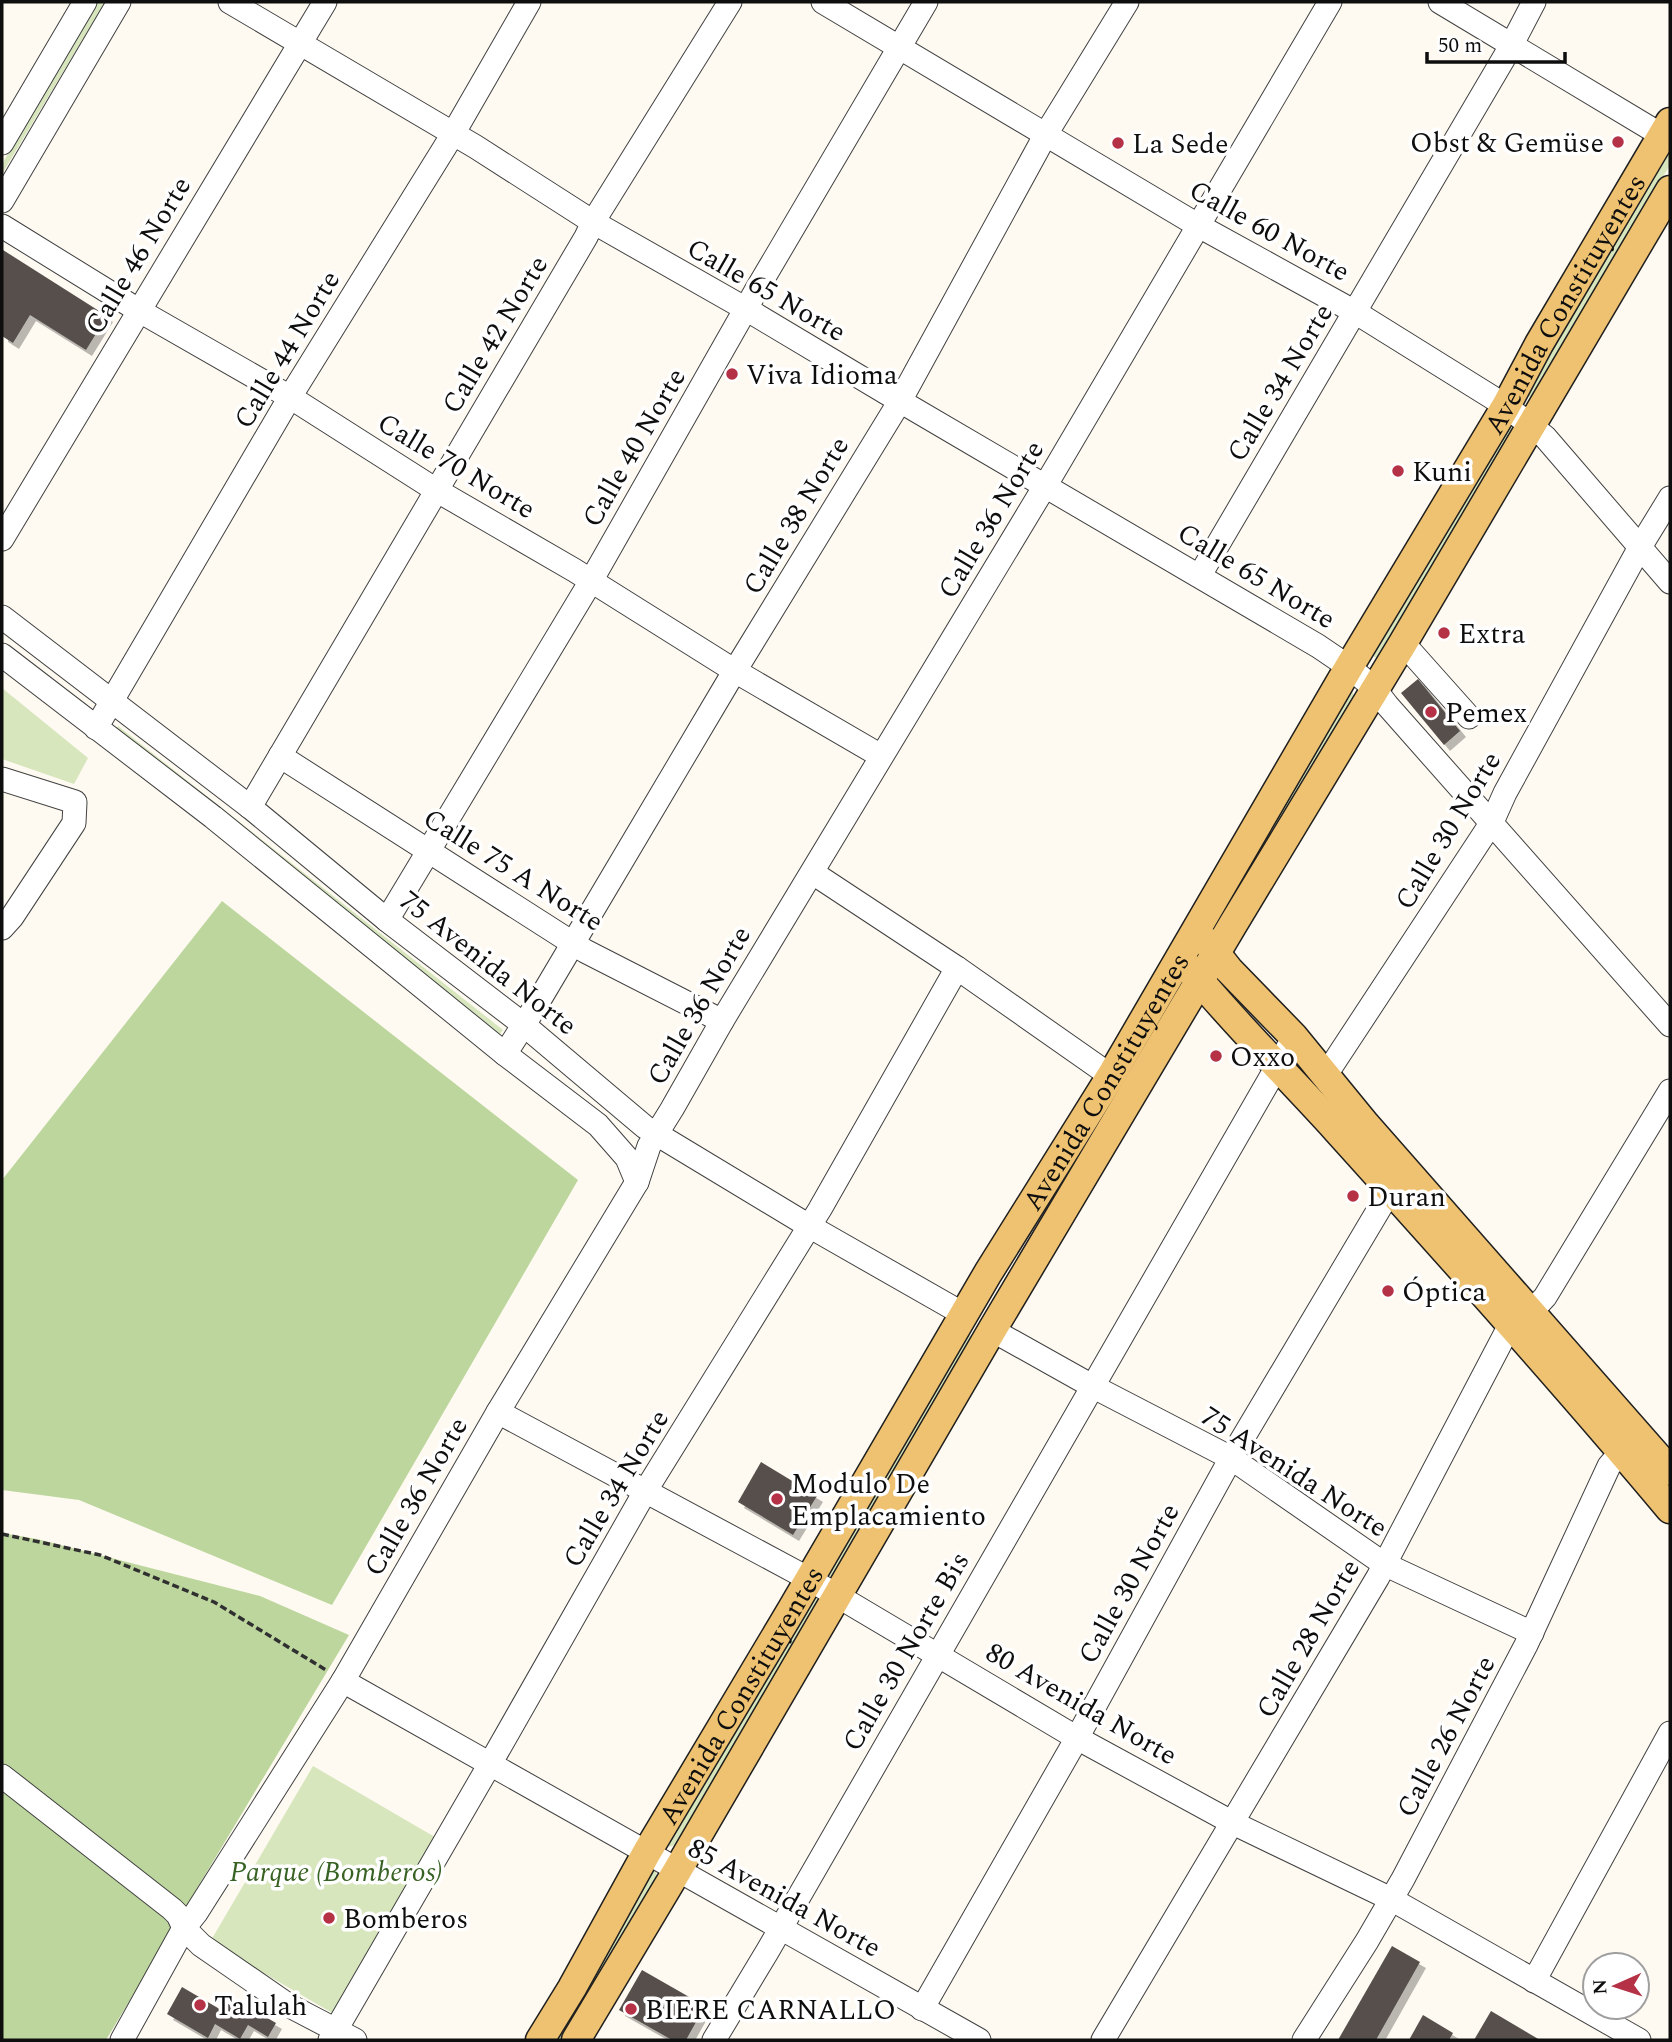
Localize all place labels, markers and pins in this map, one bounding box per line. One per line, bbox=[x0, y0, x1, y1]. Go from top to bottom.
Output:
place label: Obst & Gemüse bbox=[1410, 122, 1604, 165]
place label: La Sede bbox=[1132, 123, 1229, 166]
marker: Obst & Gemüse bbox=[1610, 134, 1626, 150]
marker: La Sede bbox=[1110, 135, 1126, 151]
place label: Viva Idioma bbox=[746, 354, 898, 397]
marker: Viva Idioma bbox=[724, 366, 740, 382]
place label: Kuni bbox=[1412, 451, 1472, 494]
marker: Kuni bbox=[1390, 463, 1406, 479]
place label: Extra bbox=[1458, 613, 1526, 656]
marker: Extra bbox=[1436, 625, 1452, 641]
place label: Pemex bbox=[1445, 692, 1527, 735]
marker: Pemex bbox=[1423, 704, 1439, 720]
place label: Oxxo bbox=[1230, 1036, 1295, 1079]
marker: Oxxo bbox=[1208, 1048, 1224, 1064]
place label: Duran bbox=[1367, 1176, 1446, 1219]
marker: Duran bbox=[1345, 1188, 1361, 1204]
place label: Óptica bbox=[1402, 1271, 1487, 1314]
marker: Óptica bbox=[1380, 1283, 1396, 1299]
place label: Modulo De Emplacamiento bbox=[791, 1463, 986, 1538]
marker: Modulo De Emplacamiento bbox=[769, 1491, 785, 1507]
place label: Bomberos bbox=[343, 1898, 468, 1941]
marker: Bomberos bbox=[321, 1910, 337, 1926]
place label: Talulah bbox=[214, 1985, 307, 2028]
place label: BIERE CARNALLO bbox=[645, 1989, 896, 2032]
marker: Talulah bbox=[192, 1997, 208, 2013]
marker: BIERE CARNALLO bbox=[623, 2001, 639, 2017]

